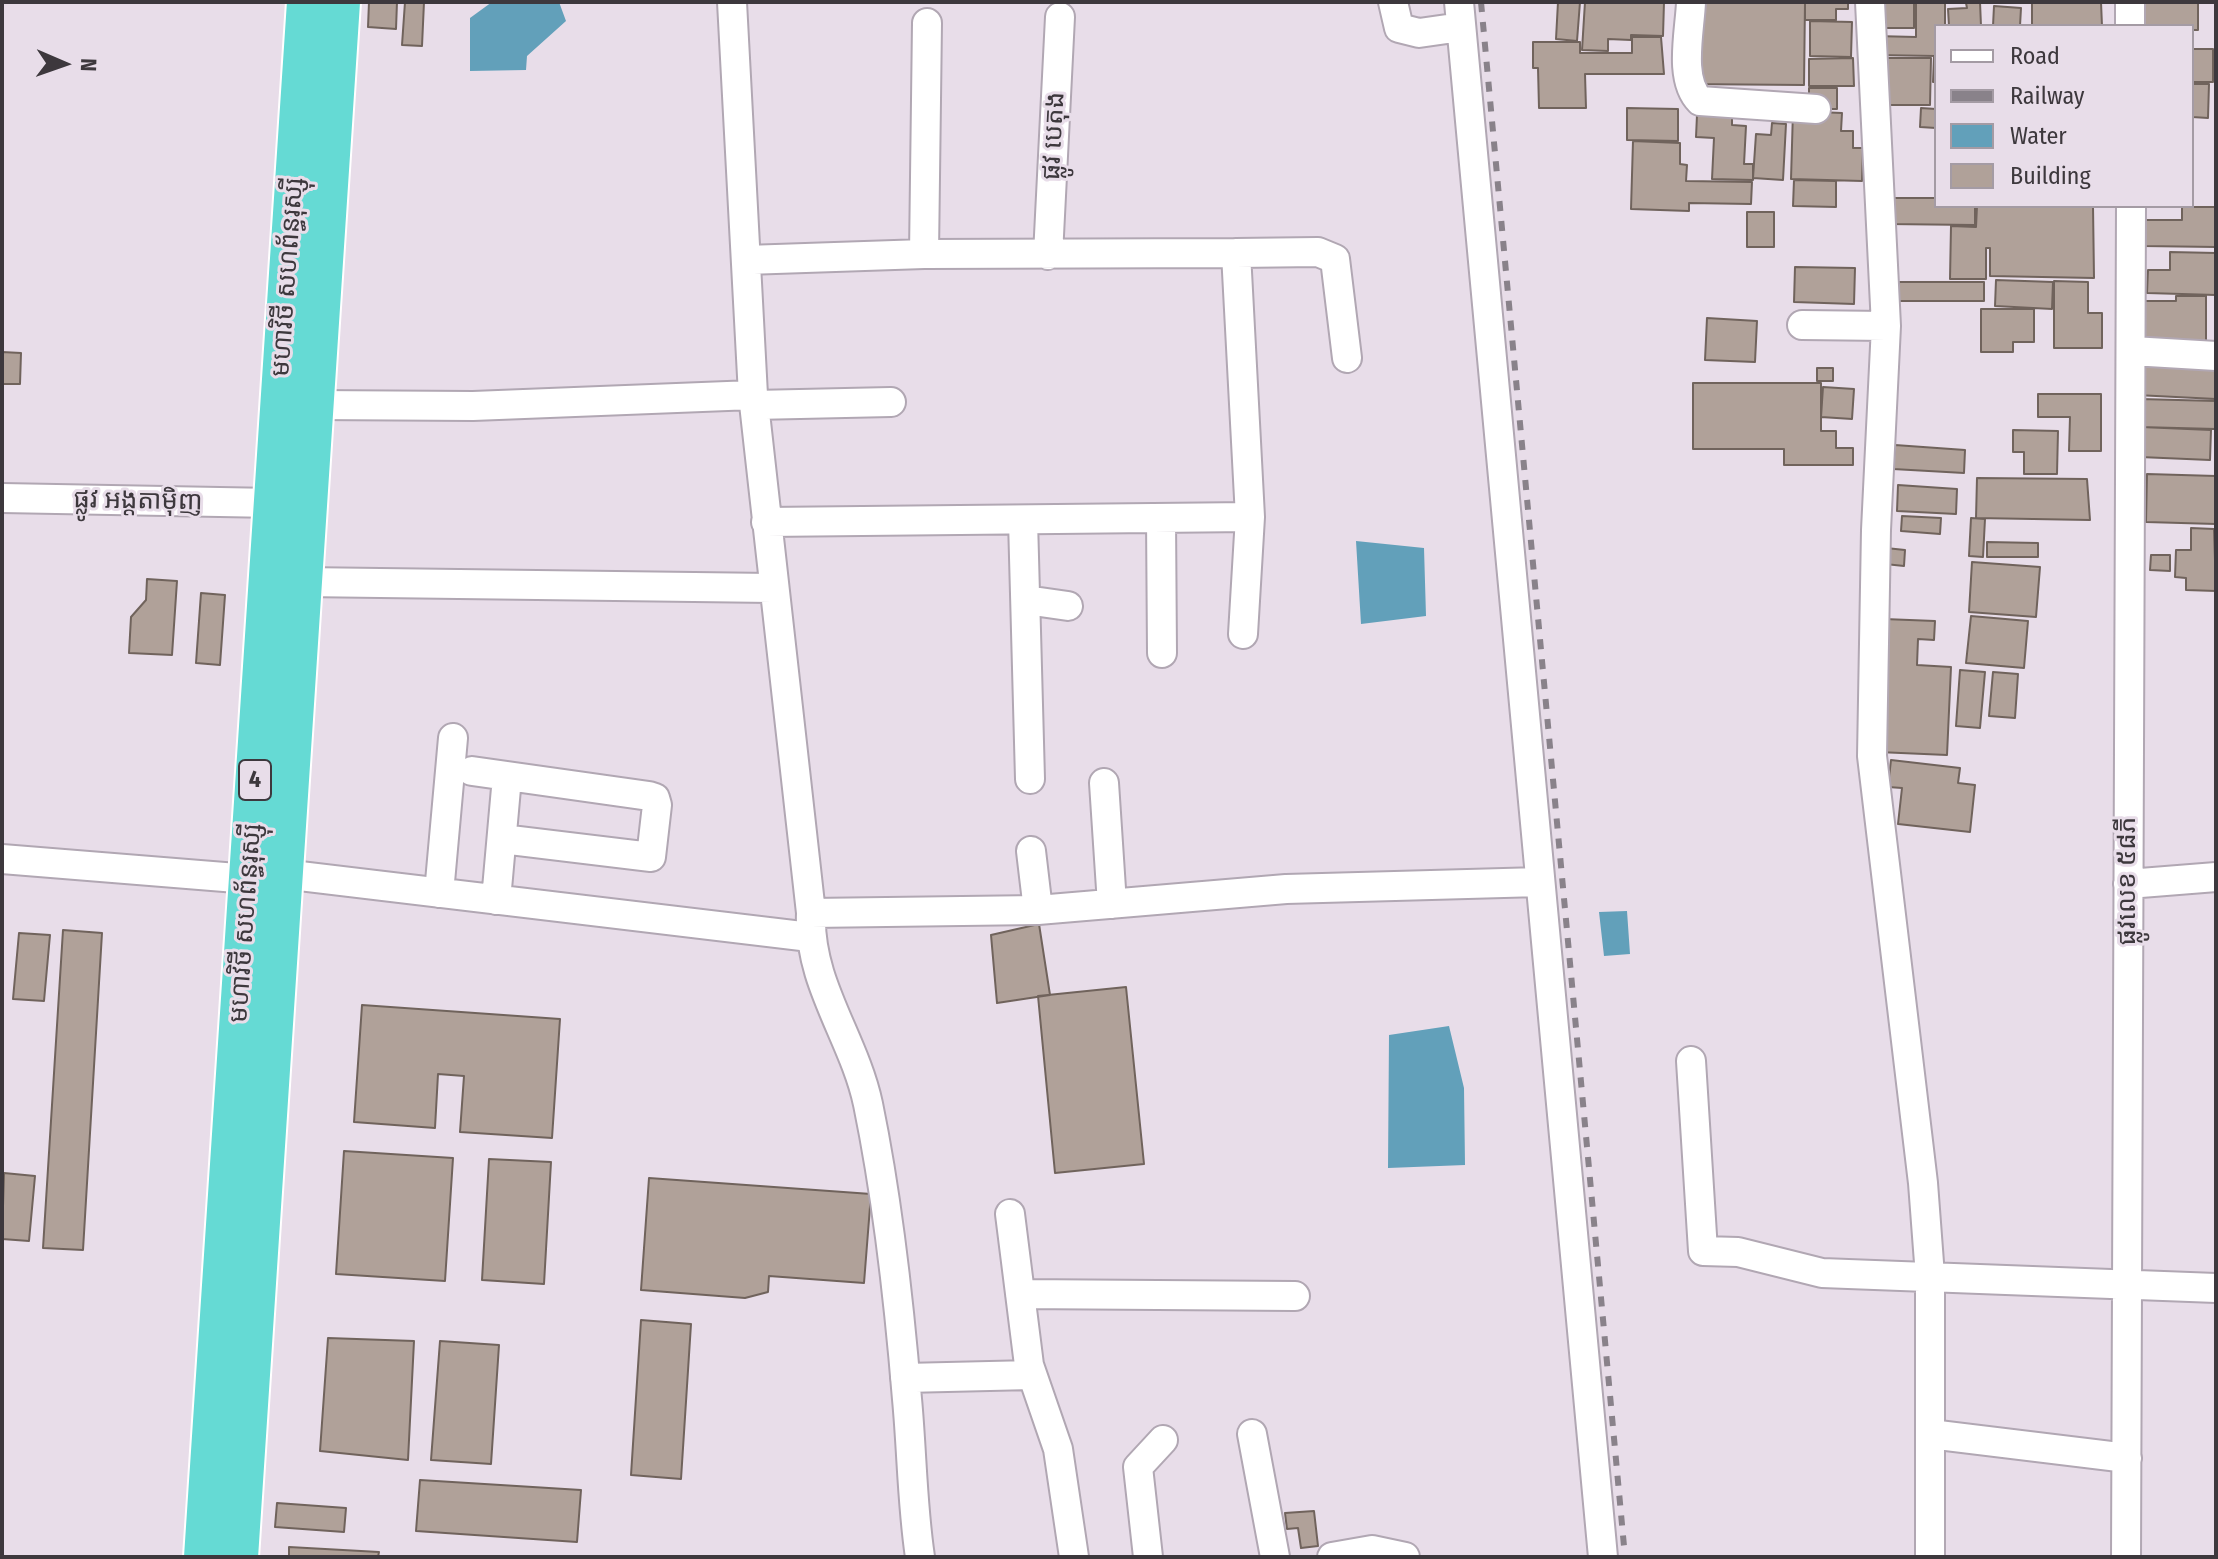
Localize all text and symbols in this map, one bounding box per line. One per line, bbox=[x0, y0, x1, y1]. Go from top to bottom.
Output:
north arrow bbox=[24, 24, 104, 104]
legend bbox=[1934, 24, 2194, 208]
text: Road bbox=[2010, 42, 2060, 70]
text: N bbox=[75, 58, 102, 72]
text: Railway bbox=[2010, 82, 2085, 110]
street label: ផ្លូវ បេតុង bbox=[1036, 91, 1072, 181]
text: Water bbox=[2010, 122, 2067, 150]
text: Building bbox=[2010, 162, 2091, 190]
street label: មហាវិថី សហព័ន្ធរុស្ស៊ី bbox=[265, 176, 311, 378]
street label: ផ្លូវ អង្តតាម៉ិញ bbox=[73, 484, 203, 518]
road number: 4 bbox=[239, 760, 271, 800]
street label: ផ្លូវលេខ ៥៨ភី bbox=[2112, 817, 2144, 945]
street label: មហាវិថី សហព័ន្ធរុស្ស៊ី bbox=[223, 822, 269, 1024]

